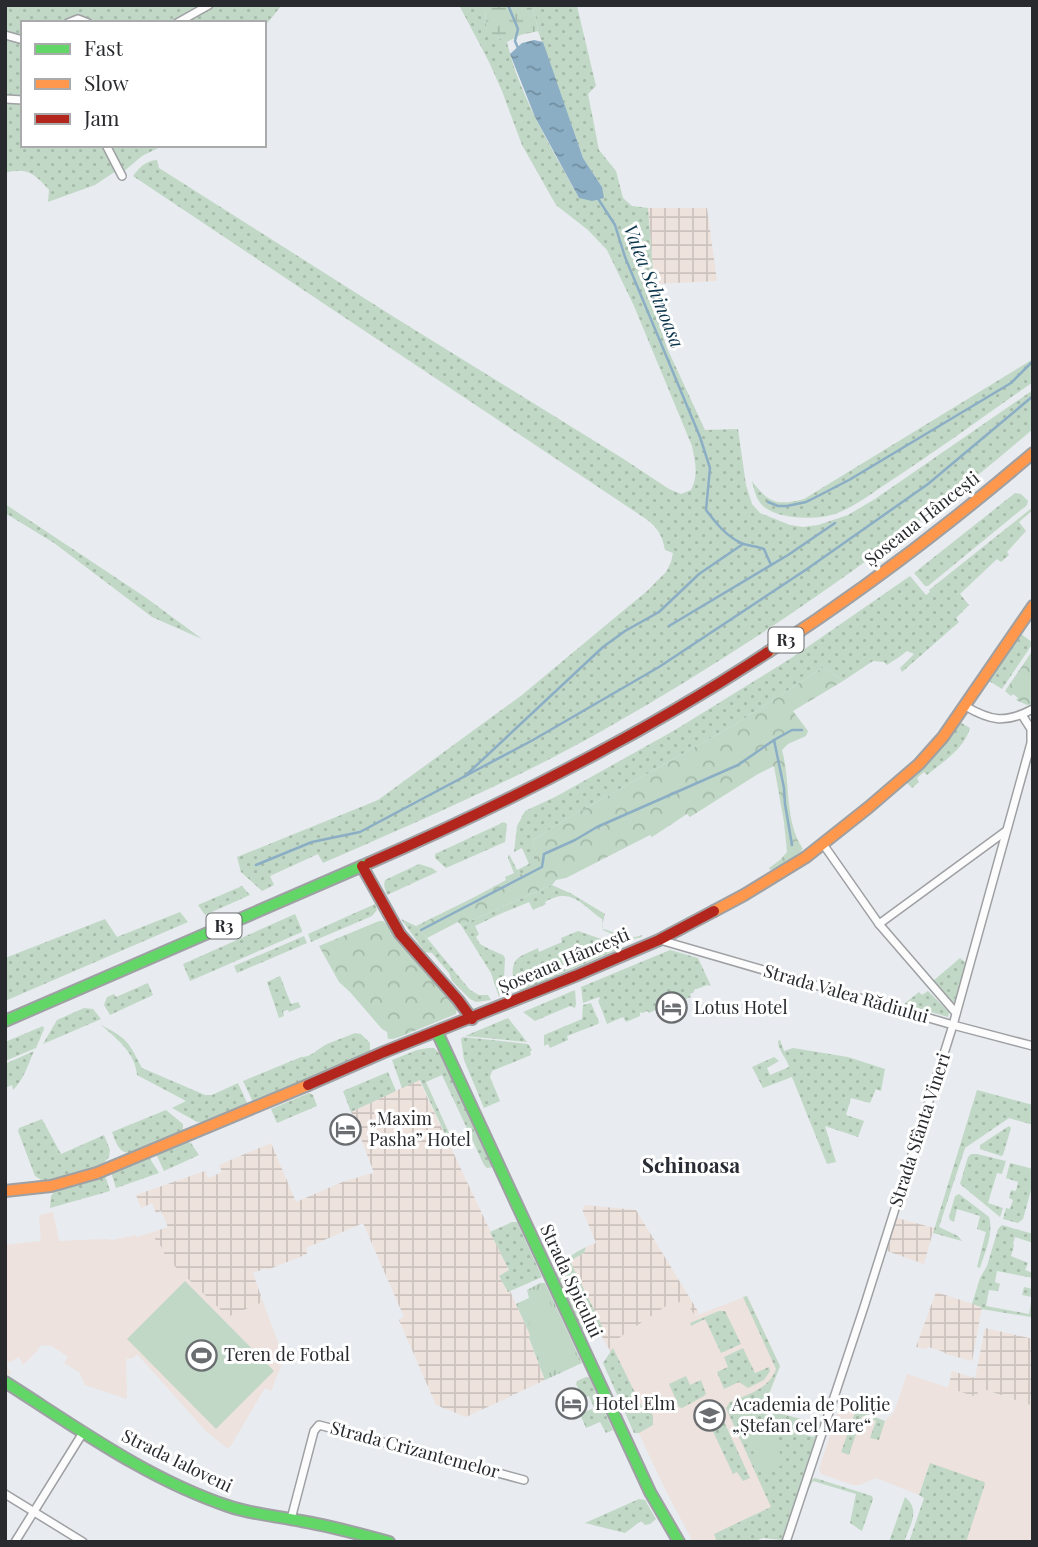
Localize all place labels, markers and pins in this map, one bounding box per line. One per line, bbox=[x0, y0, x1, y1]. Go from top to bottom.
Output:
hotel icon: Lotus Hotel bbox=[654, 991, 688, 1025]
place label: Lotus Hotel bbox=[694, 995, 788, 1019]
place label: „Maxim Pasha” Hotel bbox=[369, 1106, 471, 1151]
hotel icon: „Maxim Pasha” Hotel bbox=[329, 1112, 363, 1146]
sports icon: Teren de Fotbal bbox=[184, 1338, 218, 1372]
place label: Teren de Fotbal bbox=[224, 1342, 350, 1366]
hotel icon: Hotel Elm bbox=[555, 1387, 589, 1421]
place label: Hotel Elm bbox=[595, 1391, 675, 1415]
place label: Academia de Poliție „Ștefan cel Mare“ bbox=[731, 1392, 890, 1437]
school or university icon: Academia de Poliție „Ștefan cel Mare“ bbox=[692, 1398, 726, 1432]

